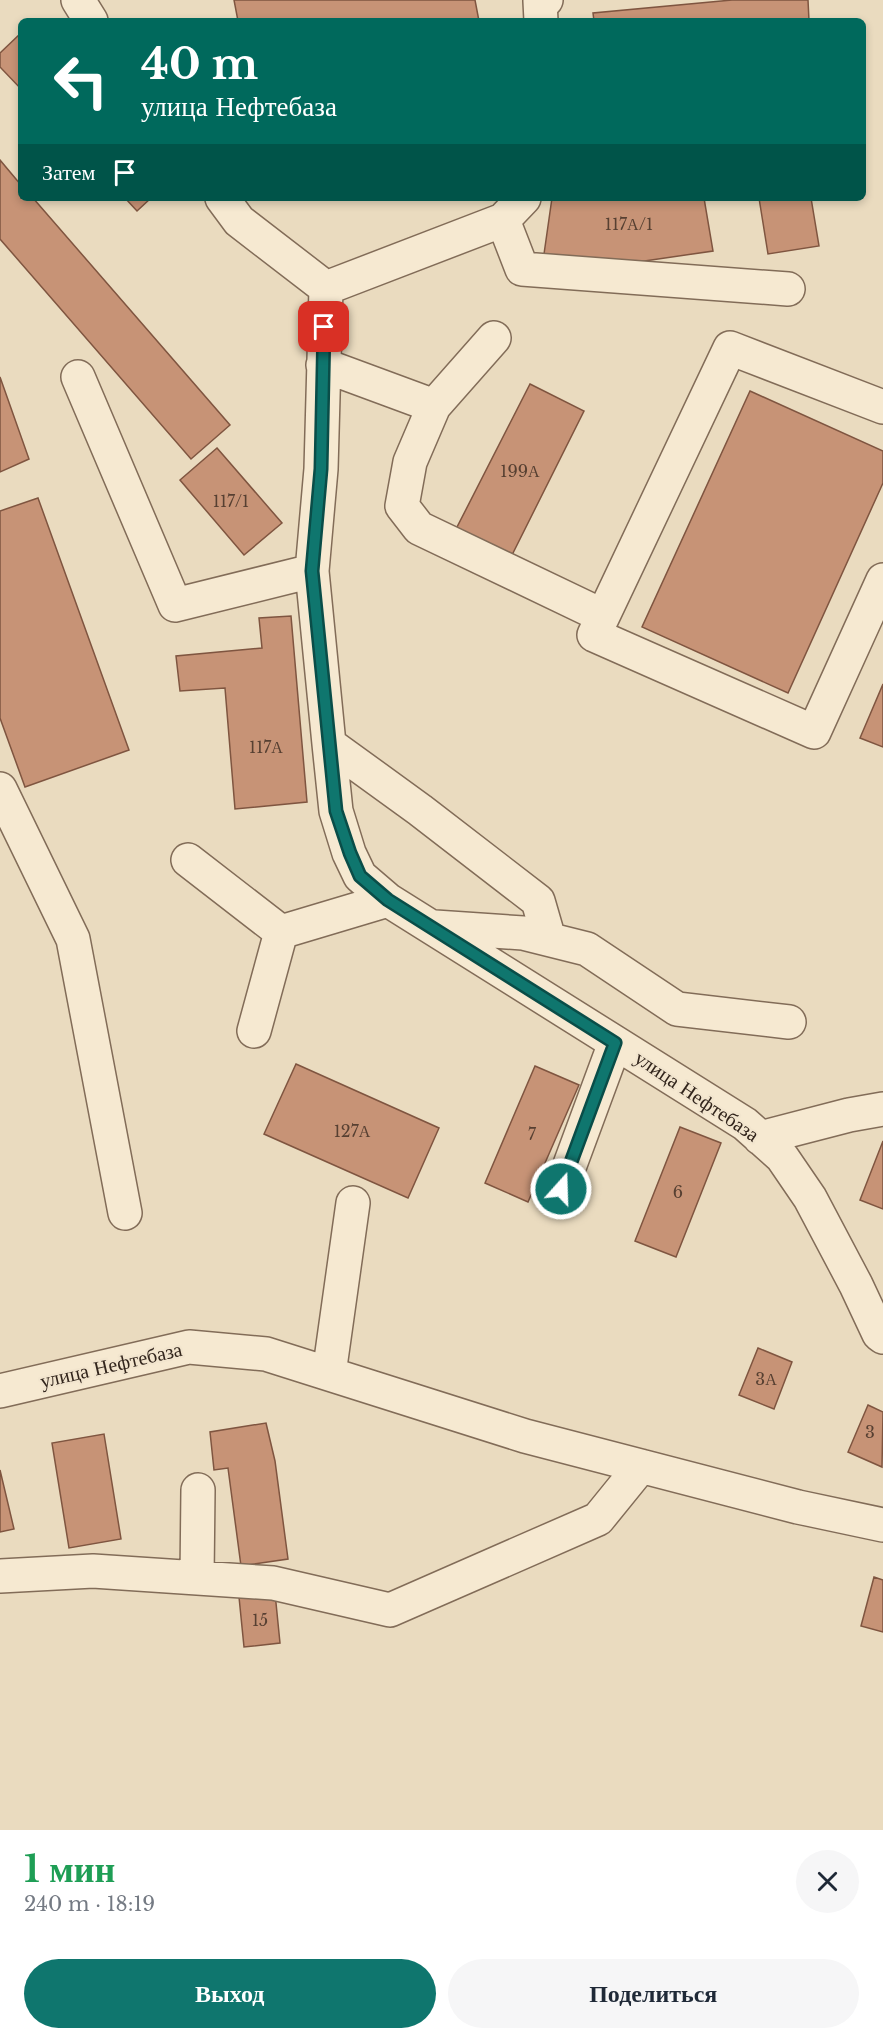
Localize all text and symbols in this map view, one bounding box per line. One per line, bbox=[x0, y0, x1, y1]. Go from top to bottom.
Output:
text: 40 m bbox=[141, 38, 258, 90]
icon: left bbox=[42, 42, 120, 120]
text: улица Нефтебаза bbox=[141, 90, 337, 123]
icon: arrive bbox=[108, 156, 141, 189]
text: Затем bbox=[42, 159, 96, 186]
house number: 117А/1 bbox=[605, 214, 653, 234]
pin bbox=[298, 301, 349, 352]
icon: arrive bbox=[307, 310, 340, 343]
house number: 199А bbox=[500, 461, 540, 481]
house number: 117/1 bbox=[213, 491, 249, 511]
house number: 117А bbox=[249, 737, 283, 757]
street label: улица Нефтебаза bbox=[630, 1045, 764, 1147]
house number: 127А bbox=[334, 1121, 371, 1141]
house number: 7 bbox=[528, 1124, 537, 1144]
position arrow bbox=[529, 1157, 593, 1221]
house number: 6 bbox=[673, 1182, 683, 1202]
street label: улица Нефтебаза bbox=[38, 1337, 185, 1393]
house number: 3А bbox=[755, 1369, 777, 1389]
house number: 3 bbox=[865, 1422, 875, 1442]
house number: 15 bbox=[252, 1610, 268, 1630]
text: 1 мин bbox=[24, 1847, 115, 1892]
button: close bbox=[796, 1850, 859, 1913]
text: 240 m · 18:19 bbox=[24, 1892, 155, 1916]
button: Выход bbox=[24, 1959, 436, 2028]
button: Поделиться bbox=[448, 1959, 859, 2028]

